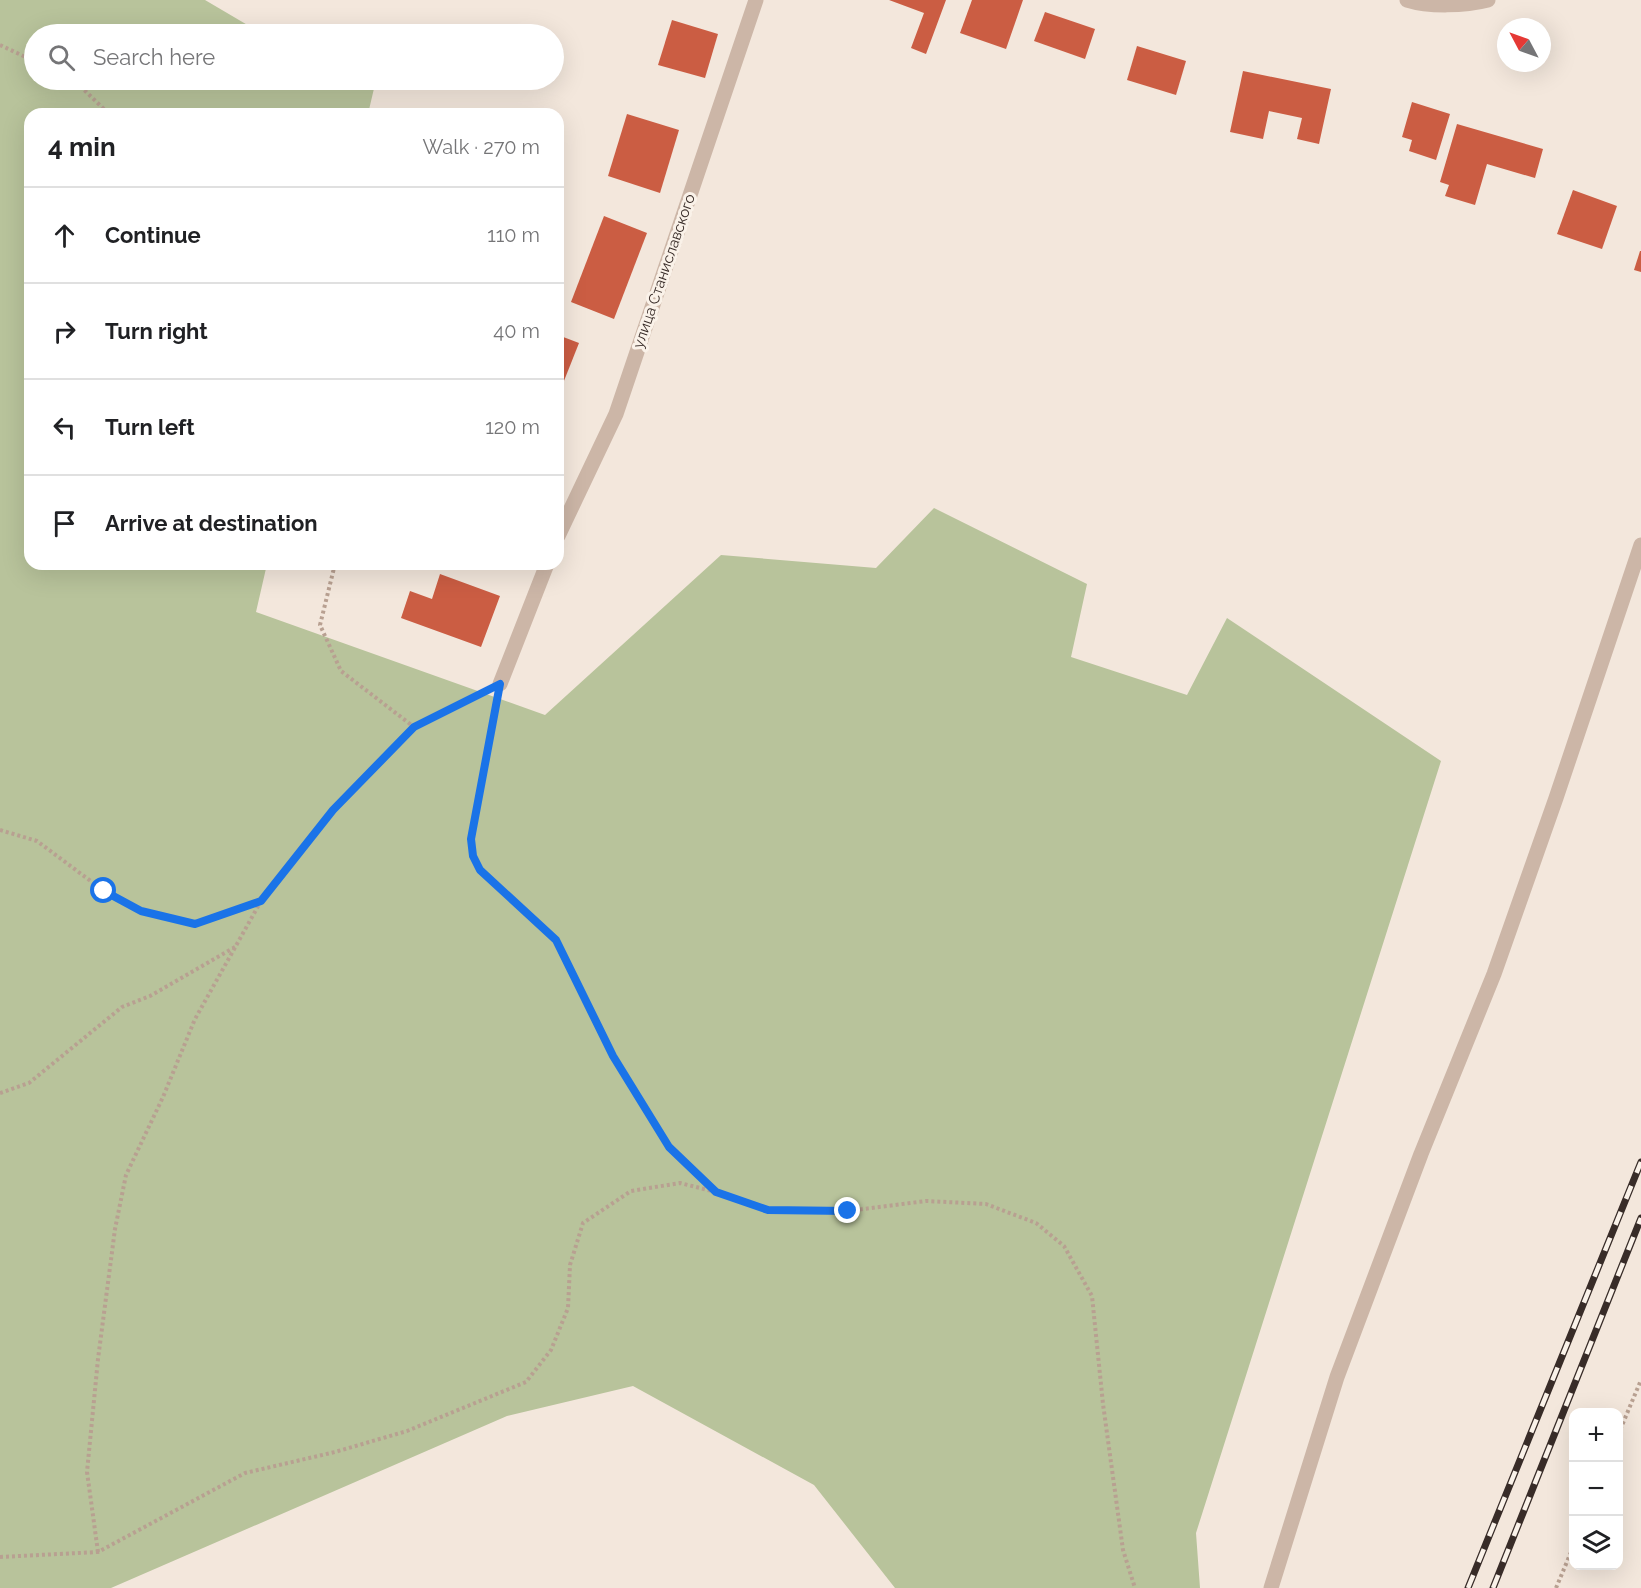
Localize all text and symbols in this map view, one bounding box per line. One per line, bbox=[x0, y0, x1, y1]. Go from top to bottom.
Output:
north arrow bbox=[1497, 18, 1551, 72]
search box bbox=[24, 24, 564, 90]
icon: search bbox=[45, 41, 78, 74]
text: Search here bbox=[93, 44, 215, 70]
text: 4 min bbox=[48, 132, 116, 162]
text: Walk · 270 m bbox=[422, 135, 540, 159]
street label: улица Станиславского bbox=[629, 191, 699, 351]
icon: ahead bbox=[48, 219, 81, 252]
text: Continue bbox=[105, 222, 201, 248]
text: 110 m bbox=[487, 223, 540, 247]
icon: right bbox=[48, 315, 81, 348]
text: Turn right bbox=[105, 318, 208, 344]
text: 40 m bbox=[493, 319, 540, 343]
icon: left bbox=[48, 411, 81, 444]
text: Turn left bbox=[105, 414, 195, 440]
text: 120 m bbox=[485, 415, 540, 439]
icon: arrive bbox=[48, 507, 81, 540]
text: Arrive at destination bbox=[105, 510, 318, 536]
route start bbox=[90, 877, 116, 903]
route end bbox=[834, 1197, 860, 1223]
map controls bbox=[1569, 1408, 1623, 1570]
button: + bbox=[1569, 1408, 1623, 1462]
button: − bbox=[1569, 1462, 1623, 1516]
button: layers bbox=[1569, 1516, 1623, 1570]

